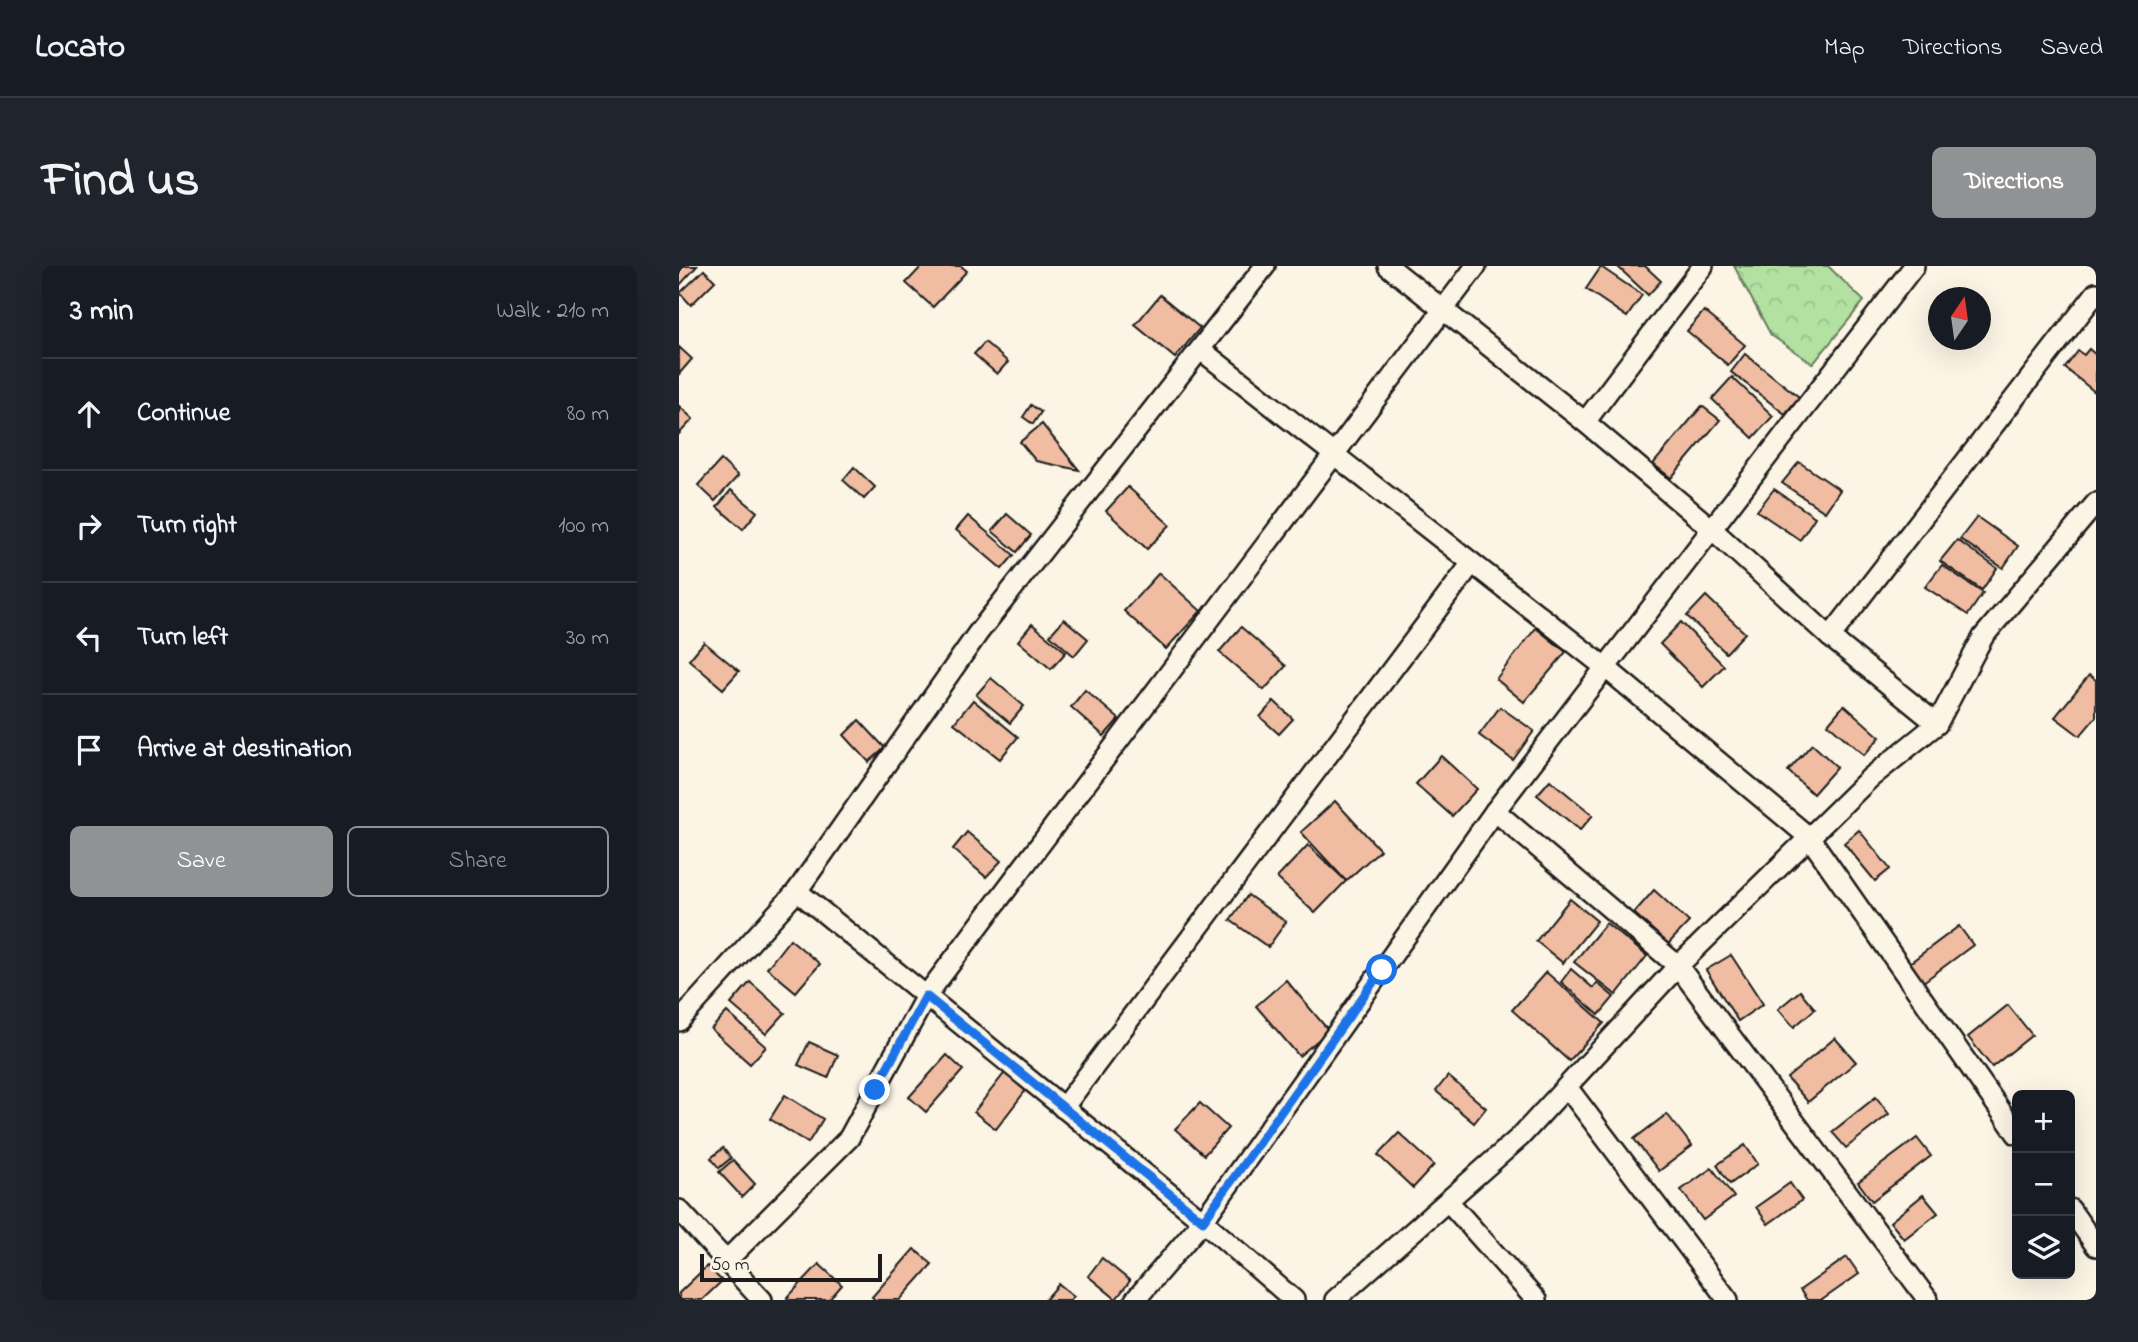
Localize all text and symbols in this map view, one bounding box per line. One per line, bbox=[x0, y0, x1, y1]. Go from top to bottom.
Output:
text: Locato bbox=[35, 24, 125, 72]
text: Map bbox=[1824, 31, 1865, 66]
text: Directions bbox=[1903, 31, 2002, 66]
text: Saved bbox=[2040, 31, 2103, 66]
text: Find us bbox=[42, 146, 199, 218]
button: Directions bbox=[1932, 147, 2096, 218]
north arrow bbox=[1928, 287, 1991, 350]
text: 3 min bbox=[70, 290, 133, 334]
text: Walk · 210 m bbox=[496, 295, 609, 328]
icon: ahead bbox=[70, 395, 108, 433]
text: Continue bbox=[137, 395, 230, 433]
text: 80 m bbox=[567, 398, 609, 431]
icon: right bbox=[70, 507, 108, 545]
text: Turn right bbox=[137, 507, 237, 545]
text: 100 m bbox=[558, 510, 609, 543]
icon: left bbox=[70, 619, 108, 657]
text: Turn left bbox=[137, 619, 228, 657]
text: 30 m bbox=[566, 622, 609, 655]
icon: arrive bbox=[70, 731, 108, 769]
text: Arrive at destination bbox=[137, 731, 352, 769]
button: Save bbox=[70, 826, 333, 897]
button: Share bbox=[347, 826, 609, 897]
route start bbox=[1366, 954, 1397, 985]
route end bbox=[859, 1074, 890, 1105]
map controls bbox=[2012, 1090, 2075, 1279]
button: + bbox=[2012, 1090, 2075, 1153]
button: − bbox=[2012, 1153, 2075, 1216]
button: layers bbox=[2012, 1216, 2075, 1279]
scale bar bbox=[700, 1251, 882, 1283]
text: 50 m bbox=[711, 1252, 750, 1279]

